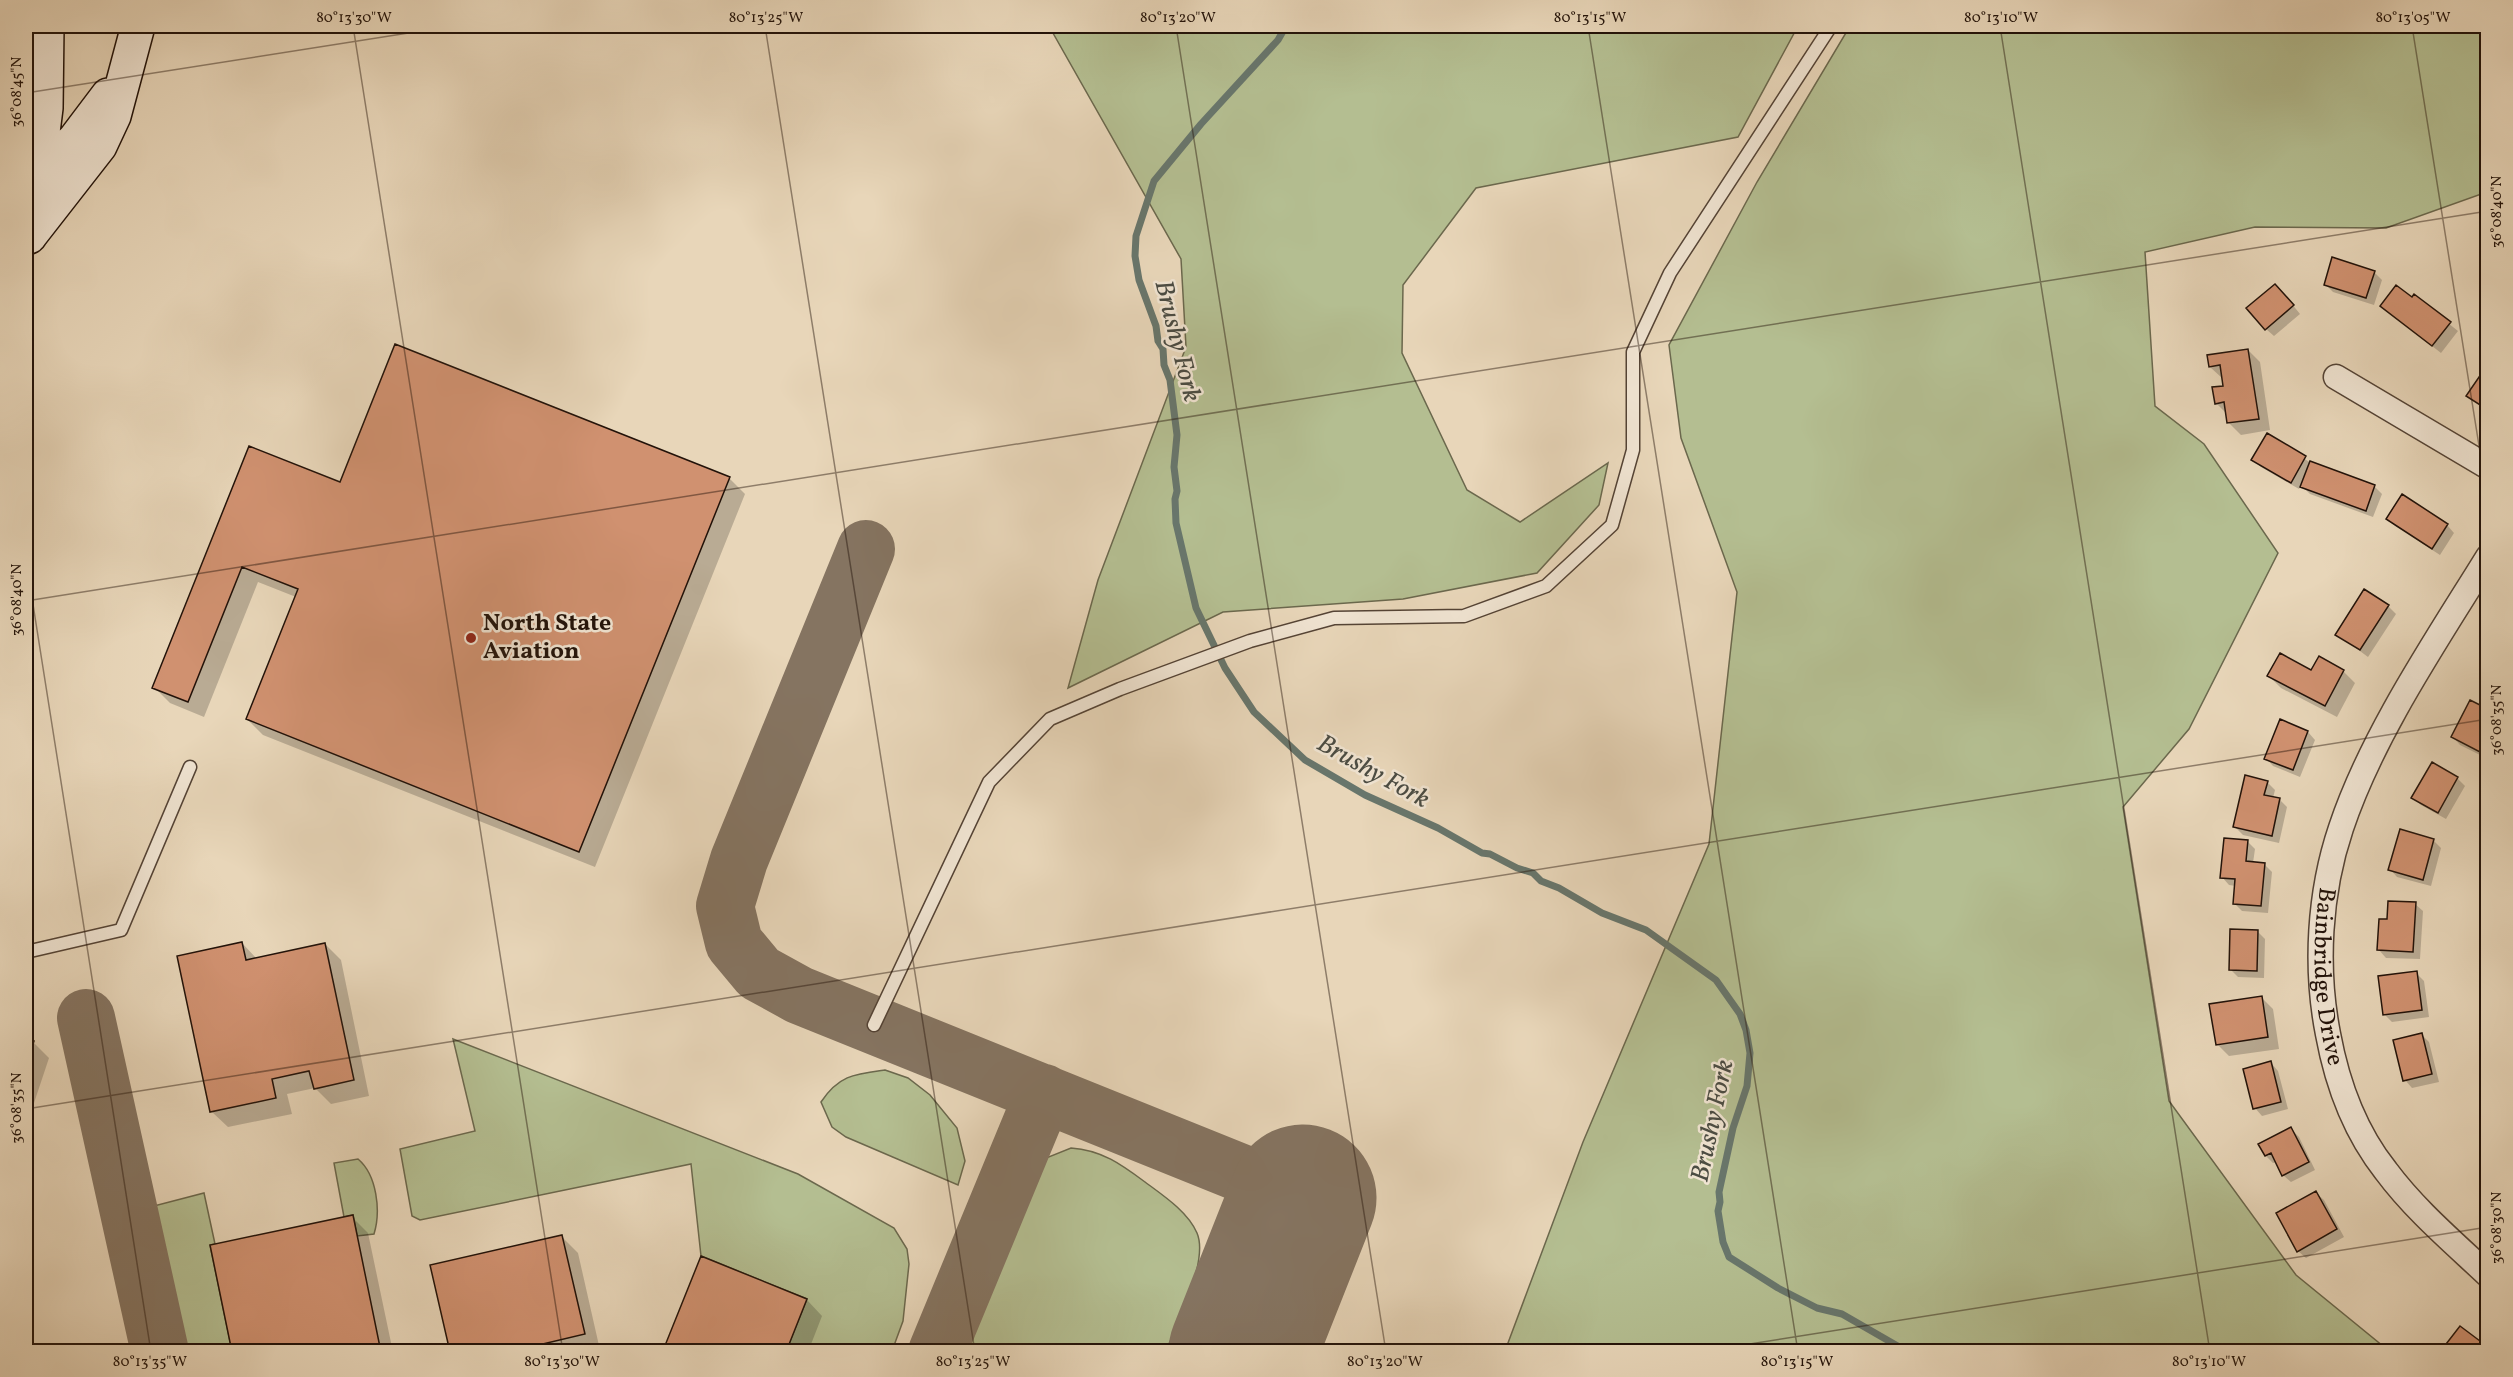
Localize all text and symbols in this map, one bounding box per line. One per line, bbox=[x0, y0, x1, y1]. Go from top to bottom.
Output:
text: 80°13'30"W bbox=[316, 8, 392, 29]
text: 80°13'25"W bbox=[729, 8, 803, 29]
text: 80°13'20"W bbox=[1140, 8, 1216, 29]
text: 80°13'15"W bbox=[1554, 8, 1626, 29]
text: 80°13'10"W bbox=[1964, 8, 2038, 29]
text: 80°13'05"W bbox=[2375, 8, 2451, 29]
text: 36°08'45"N bbox=[7, 57, 28, 128]
text: 36°08'40"N bbox=[2487, 176, 2508, 248]
water label: Brushy Fork bbox=[1145, 276, 1209, 406]
text: 36°08'40"N bbox=[7, 564, 28, 636]
place label: North State Aviation bbox=[483, 607, 611, 669]
marker: North State Aviation bbox=[464, 631, 478, 645]
text: 36°08'35"N bbox=[2487, 684, 2508, 756]
water label: Brushy Fork bbox=[1310, 726, 1436, 818]
street label: Bainbridge Drive bbox=[2304, 885, 2351, 1070]
water label: Brushy Fork bbox=[1683, 1057, 1743, 1185]
text: 36°08'35"N bbox=[7, 1072, 28, 1144]
text: 36°08'30"N bbox=[2487, 1192, 2508, 1264]
text: 80°13'35"W bbox=[113, 1352, 187, 1373]
text: 80°13'30"W bbox=[524, 1352, 600, 1373]
text: 80°13'25"W bbox=[936, 1352, 1010, 1373]
text: 80°13'20"W bbox=[1347, 1352, 1423, 1373]
text: 80°13'15"W bbox=[1761, 1352, 1833, 1373]
text: 80°13'10"W bbox=[2172, 1352, 2246, 1373]

